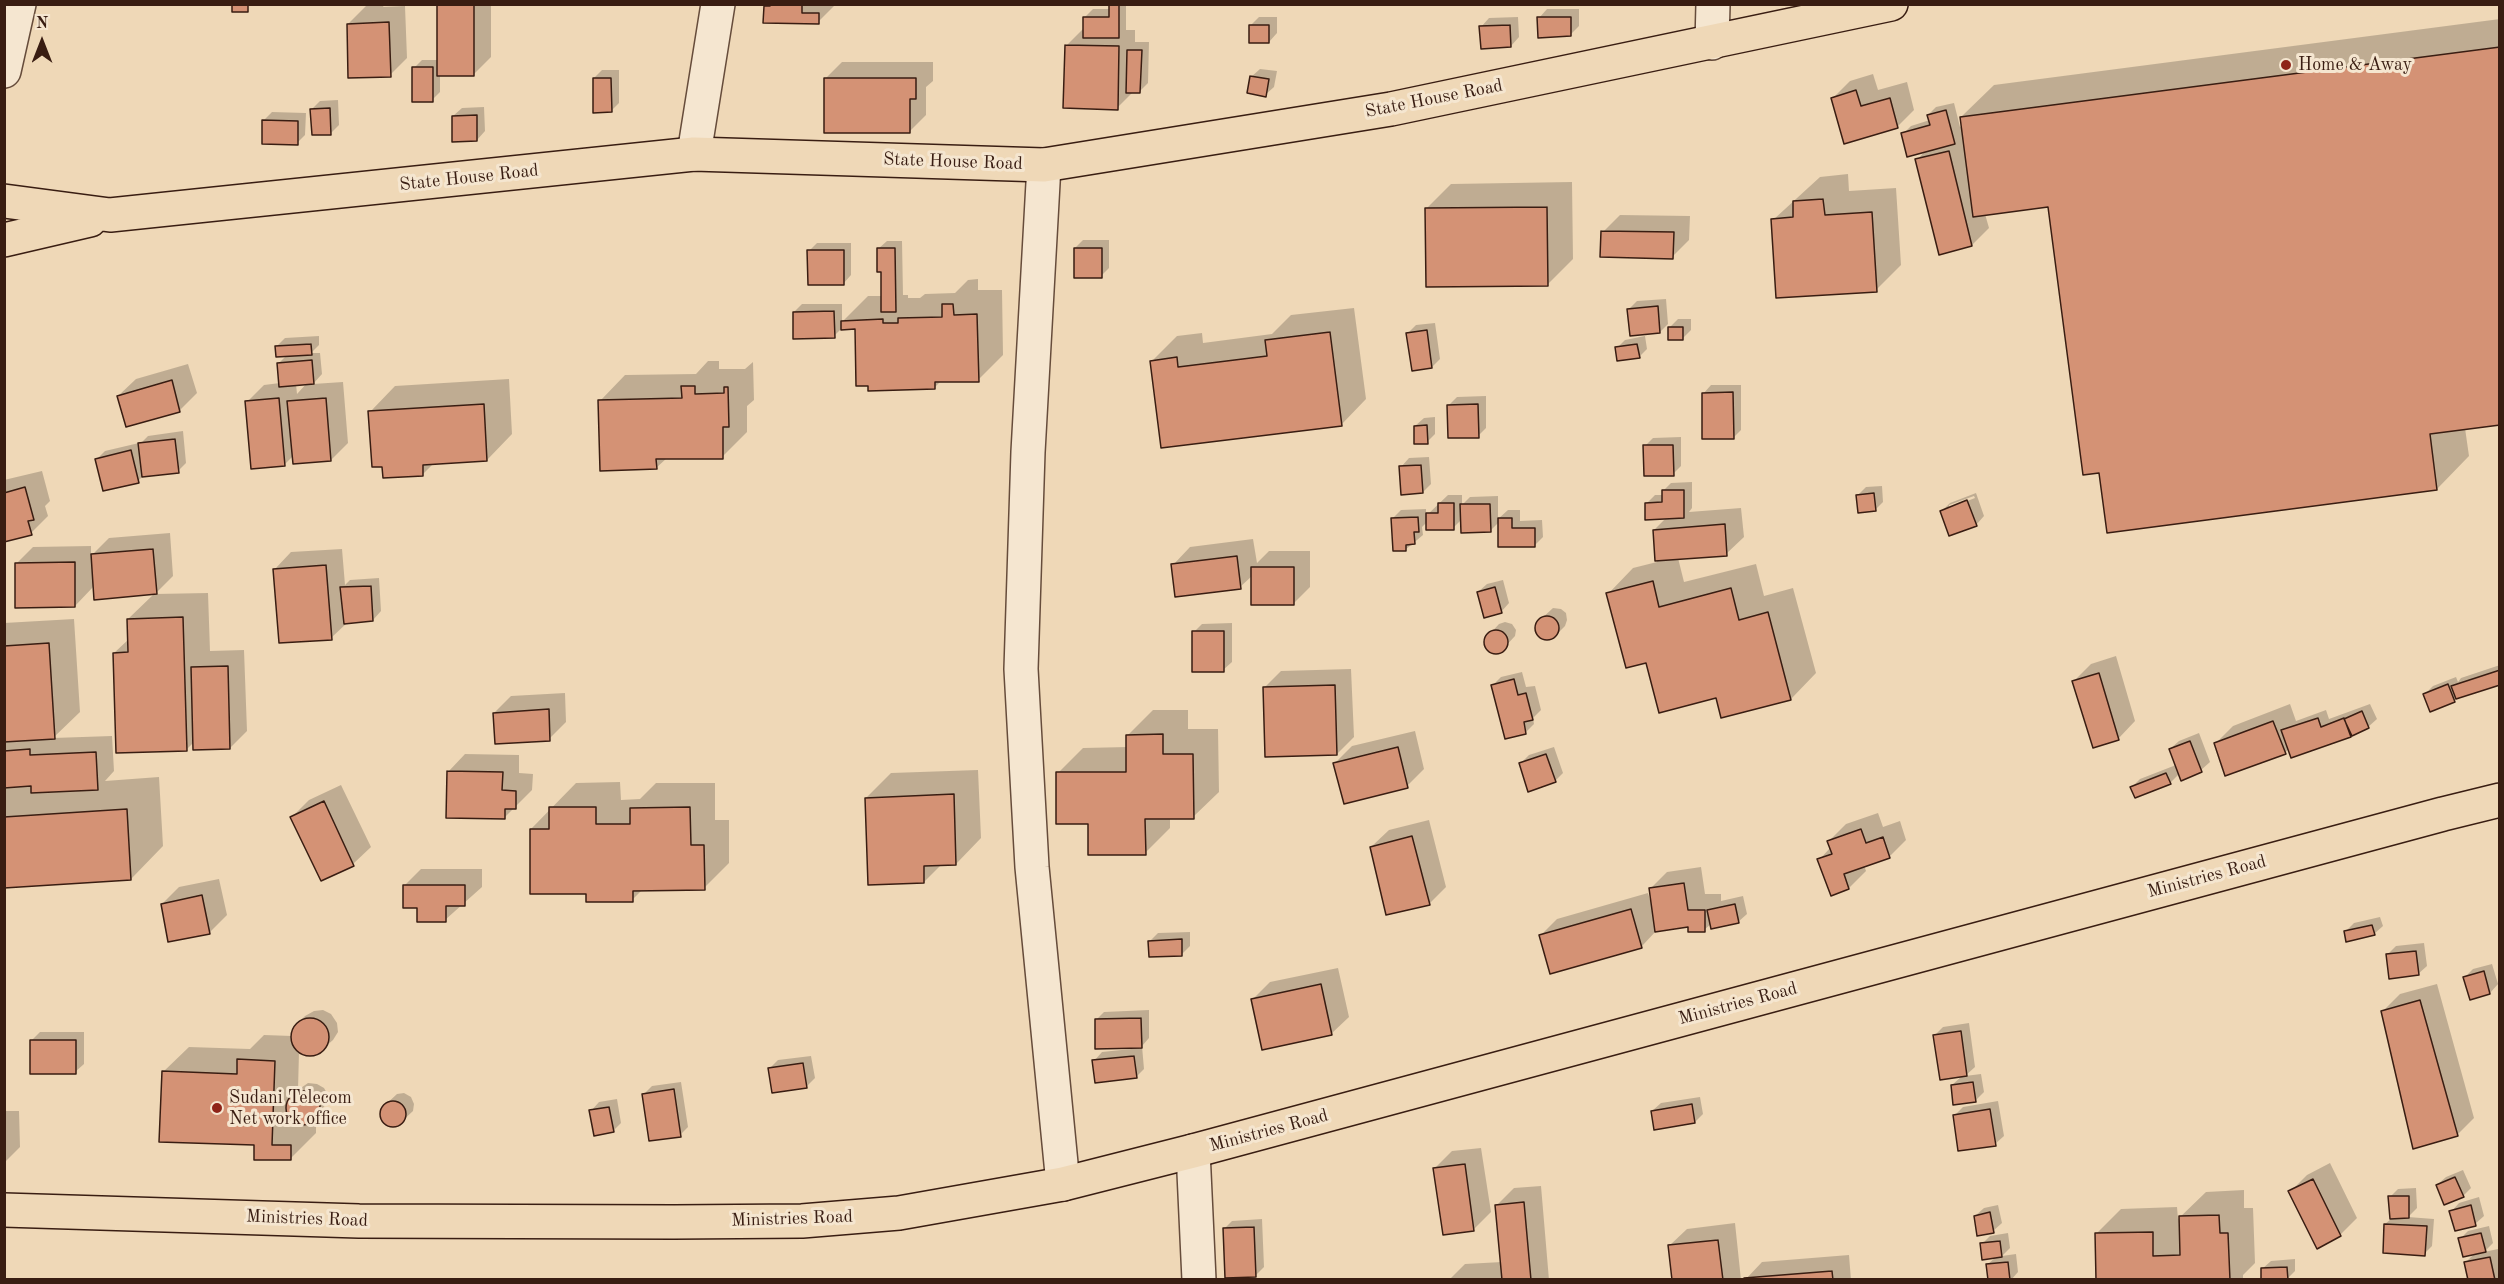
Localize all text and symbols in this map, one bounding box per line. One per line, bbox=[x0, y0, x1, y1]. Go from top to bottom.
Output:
north arrow bbox=[12, 12, 72, 72]
text: N bbox=[36, 16, 48, 32]
place label: Home & Away bbox=[2298, 54, 2412, 76]
marker: Home & Away bbox=[2279, 58, 2293, 72]
street label: State House Road bbox=[1363, 75, 1505, 123]
street label: State House Road bbox=[883, 149, 1023, 175]
street label: State House Road bbox=[398, 160, 540, 196]
street label: Ministries Road bbox=[2145, 851, 2269, 903]
street label: Ministries Road bbox=[1676, 978, 1800, 1030]
place label: Sudani Telecom Net work office bbox=[229, 1087, 352, 1130]
marker: Sudani Telecom Net work office bbox=[210, 1101, 224, 1115]
street label: Ministries Road bbox=[1207, 1105, 1331, 1157]
street label: Ministries Road bbox=[246, 1206, 368, 1232]
street label: Ministries Road bbox=[731, 1206, 853, 1232]

